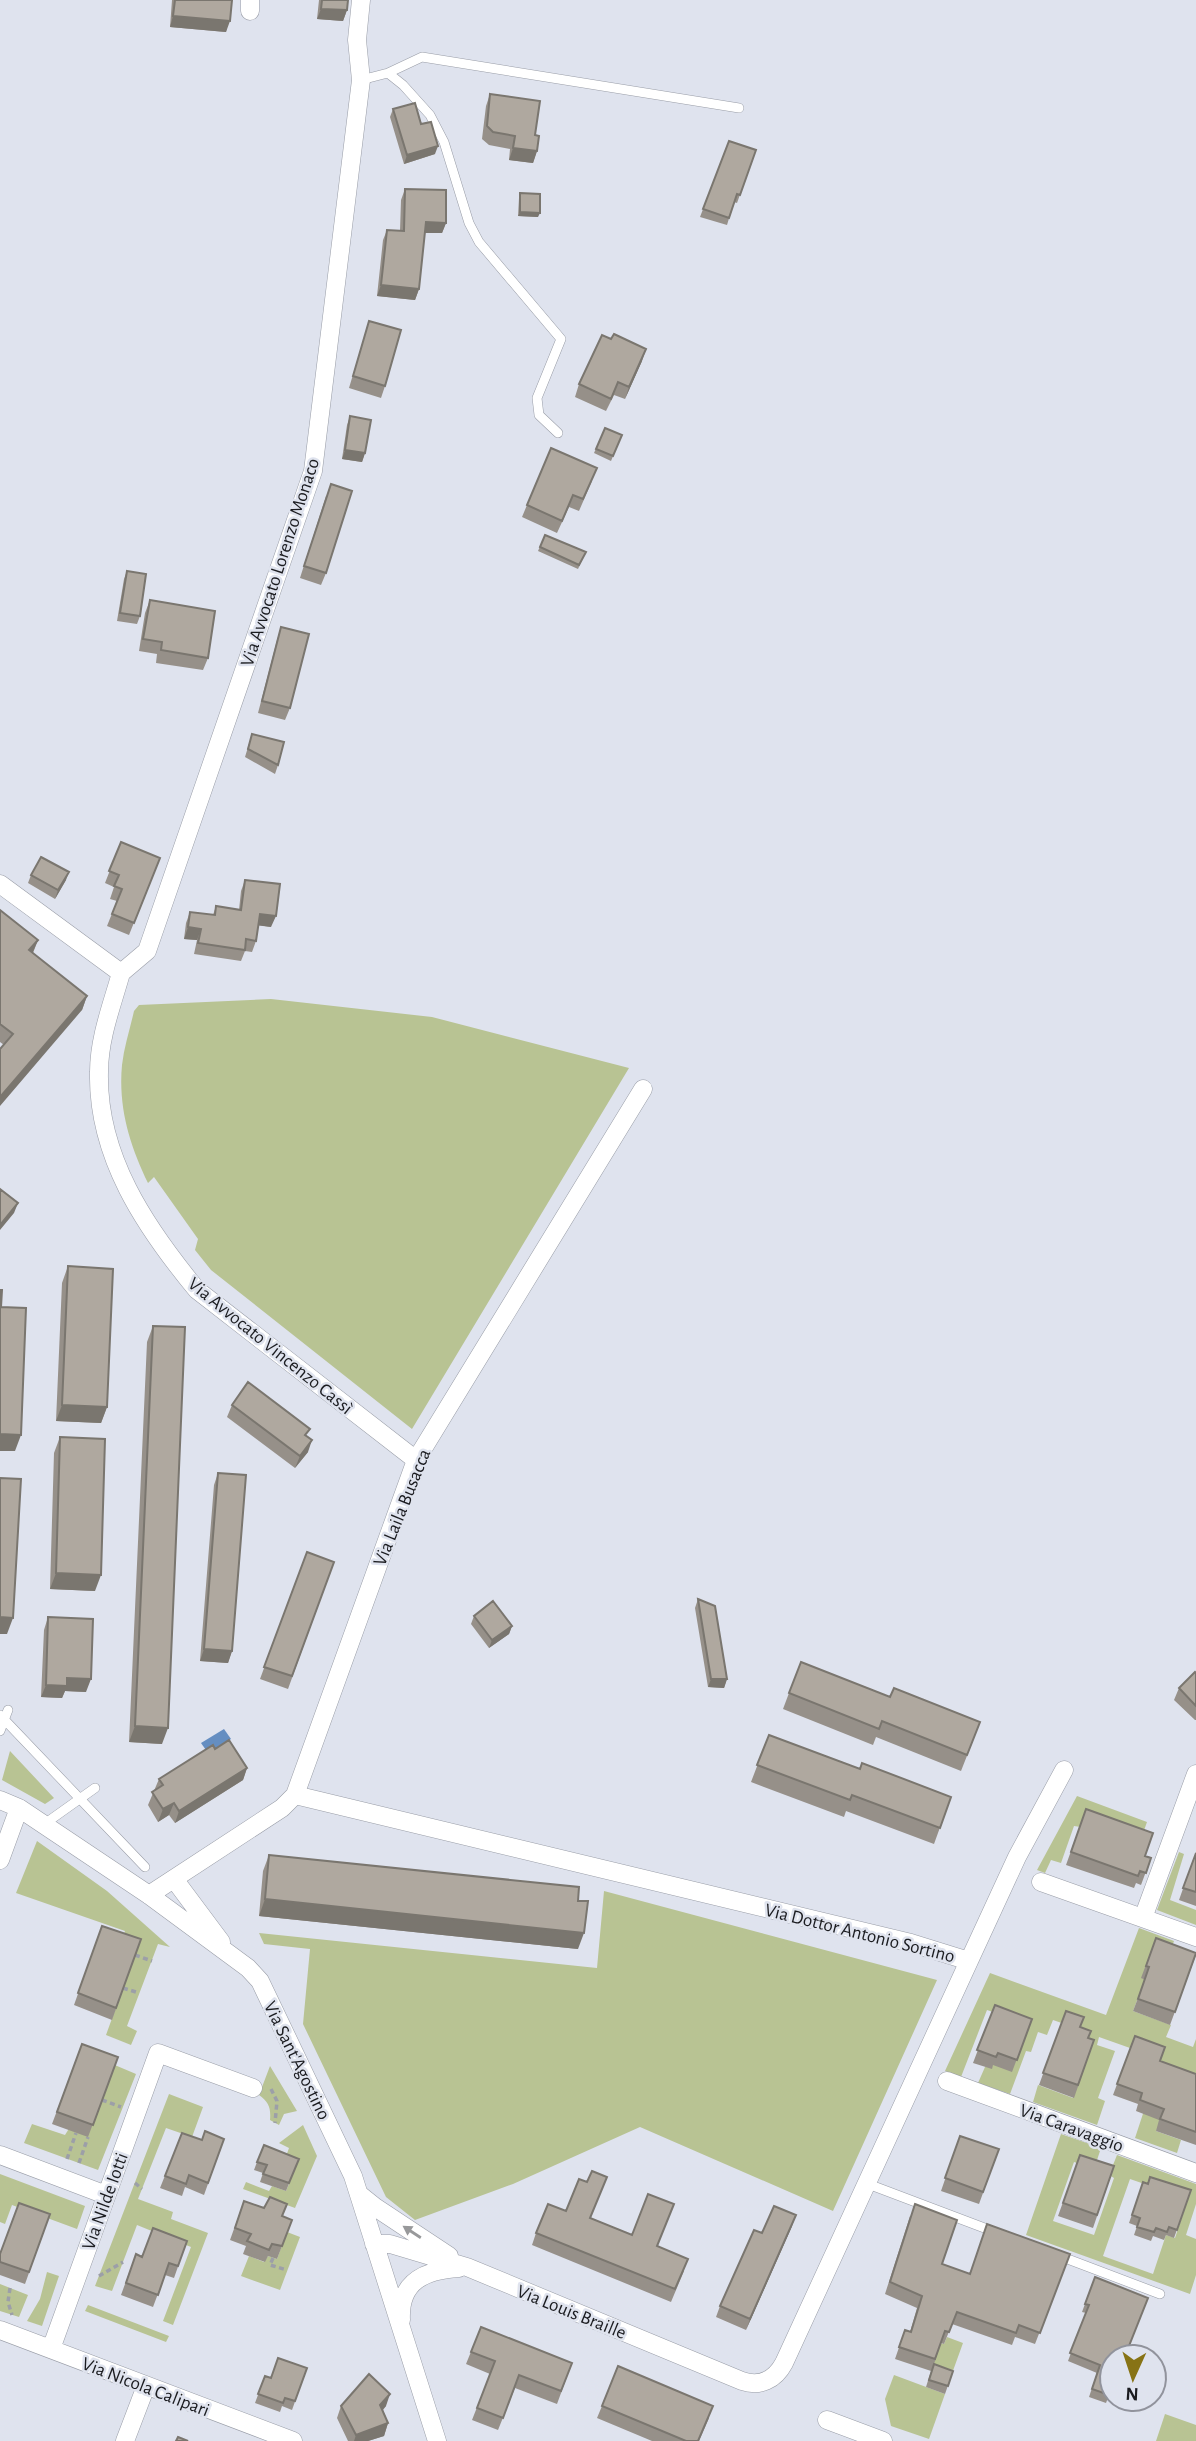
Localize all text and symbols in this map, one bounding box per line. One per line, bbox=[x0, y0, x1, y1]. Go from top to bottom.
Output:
street label: Via Avvocato Lorenzo Monaco bbox=[238, 456, 323, 669]
street label: Via Avvocato Vincenzo Cassì bbox=[184, 1274, 356, 1418]
street label: Via Laila Busacca bbox=[370, 1446, 435, 1569]
street label: Via Dottor Antonio Sortino bbox=[763, 1901, 957, 1966]
street label: Via Sant'Agostino bbox=[260, 1998, 333, 2123]
street label: Via Caravaggio bbox=[1017, 2101, 1126, 2156]
street label: Via Nilde Iotti bbox=[79, 2150, 132, 2253]
one-way arrow bbox=[402, 2225, 422, 2238]
street label: Via Louis Braille bbox=[514, 2282, 629, 2343]
north arrow bbox=[1098, 2343, 1168, 2413]
street label: Via Nicola Calipari bbox=[79, 2354, 212, 2420]
text: N bbox=[1125, 2384, 1139, 2403]

